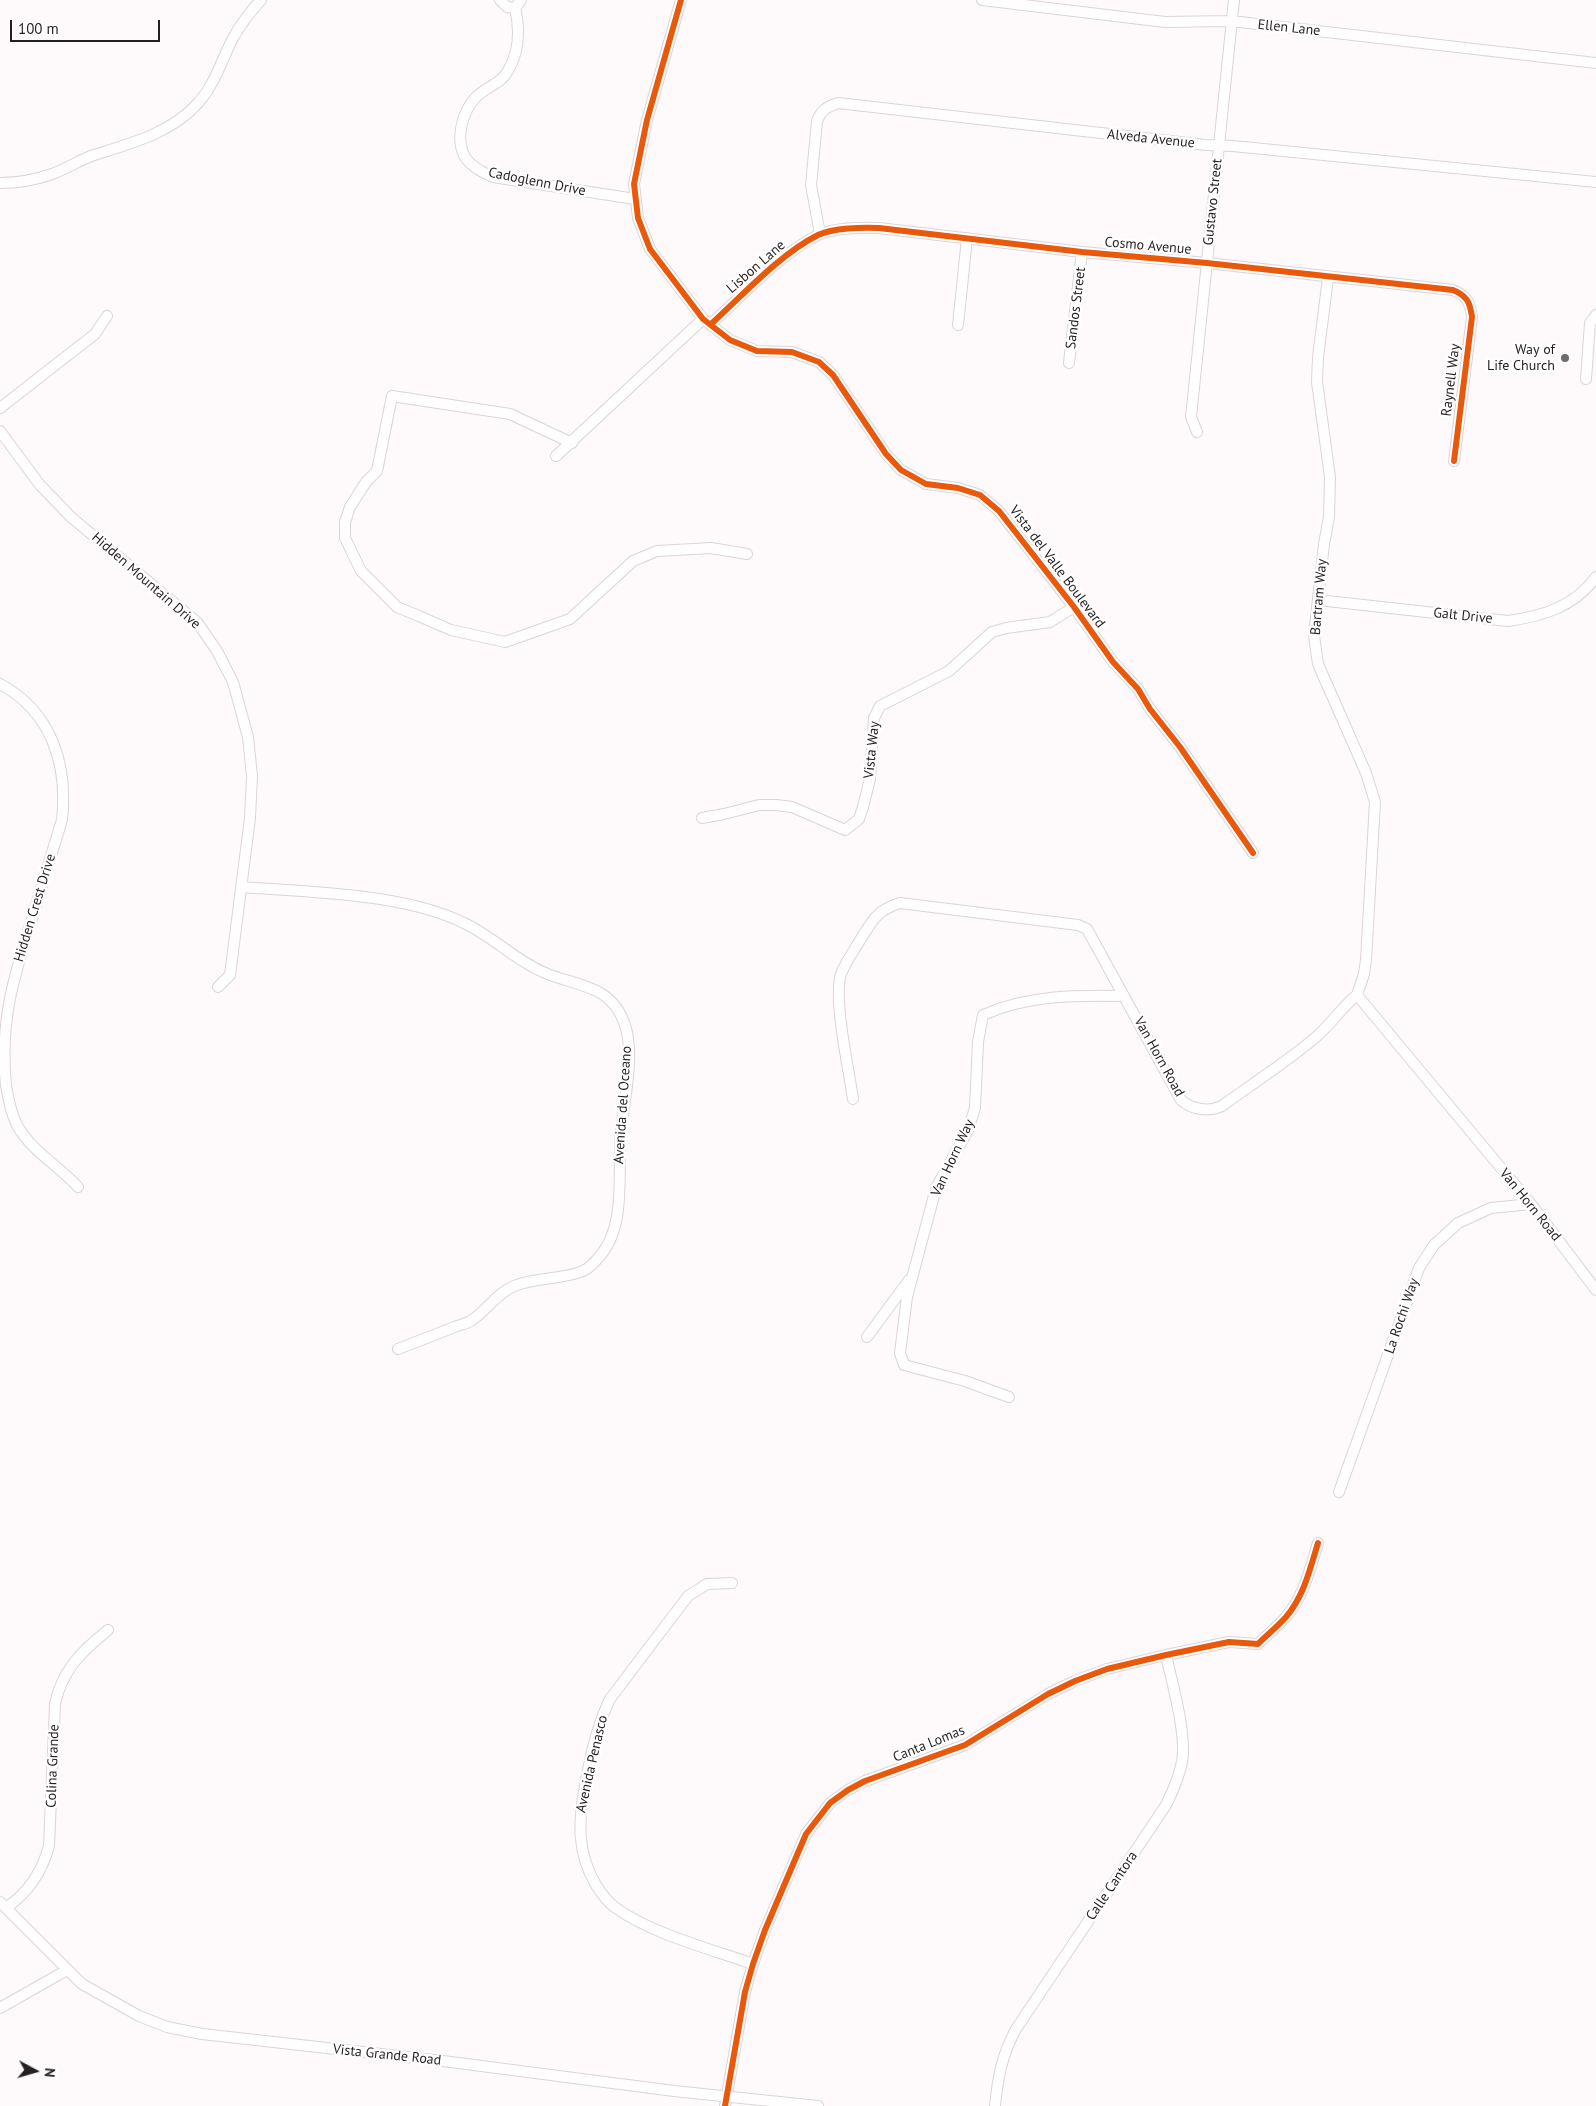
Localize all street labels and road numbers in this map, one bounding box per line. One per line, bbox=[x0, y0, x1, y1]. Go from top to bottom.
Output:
street label: Ellen Lane bbox=[1257, 16, 1321, 40]
street label: Alveda Avenue bbox=[1106, 126, 1196, 152]
street label: Gustavo Street bbox=[1200, 158, 1226, 246]
street label: Cadoglenn Drive bbox=[487, 164, 587, 200]
street label: Cosmo Avenue bbox=[1104, 234, 1192, 258]
street label: Lisbon Lane bbox=[723, 237, 789, 297]
street label: Sandos Street bbox=[1063, 266, 1089, 350]
street label: Raynell Way bbox=[1438, 343, 1464, 417]
street label: Vista del Valle Boulevard bbox=[1006, 503, 1108, 631]
street label: Hidden Mountain Drive bbox=[88, 529, 204, 633]
street label: Bartram Way bbox=[1307, 558, 1331, 636]
street label: Galt Drive bbox=[1433, 605, 1493, 627]
street label: Vista Way bbox=[861, 721, 883, 779]
street label: Hidden Crest Drive bbox=[11, 852, 59, 964]
street label: Van Horn Road bbox=[1130, 1014, 1188, 1100]
street label: Avenida del Oceano bbox=[610, 1045, 636, 1165]
street label: Van Horn Way bbox=[928, 1117, 978, 1199]
street label: Van Horn Road bbox=[1496, 1165, 1564, 1245]
street label: La Rochi Way bbox=[1381, 1276, 1423, 1356]
street label: Avenida Penasco bbox=[573, 1714, 611, 1814]
street label: Canta Lomas bbox=[891, 1722, 967, 1766]
street label: Colina Grande bbox=[43, 1724, 63, 1808]
street label: Calle Cantora bbox=[1083, 1848, 1141, 1924]
street label: Vista Grande Road bbox=[332, 2041, 442, 2069]

